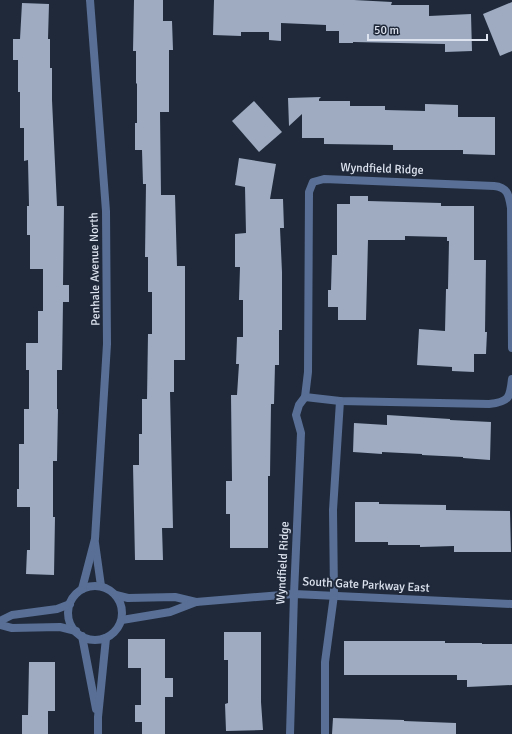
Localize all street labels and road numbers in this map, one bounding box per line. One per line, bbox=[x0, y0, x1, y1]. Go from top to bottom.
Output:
street label: Wyndfield Ridge bbox=[340, 160, 424, 178]
street label: Penhale Avenue North bbox=[87, 212, 103, 326]
street label: Wyndfield Ridge bbox=[273, 521, 293, 605]
street label: South Gate Parkway East bbox=[302, 574, 430, 596]

